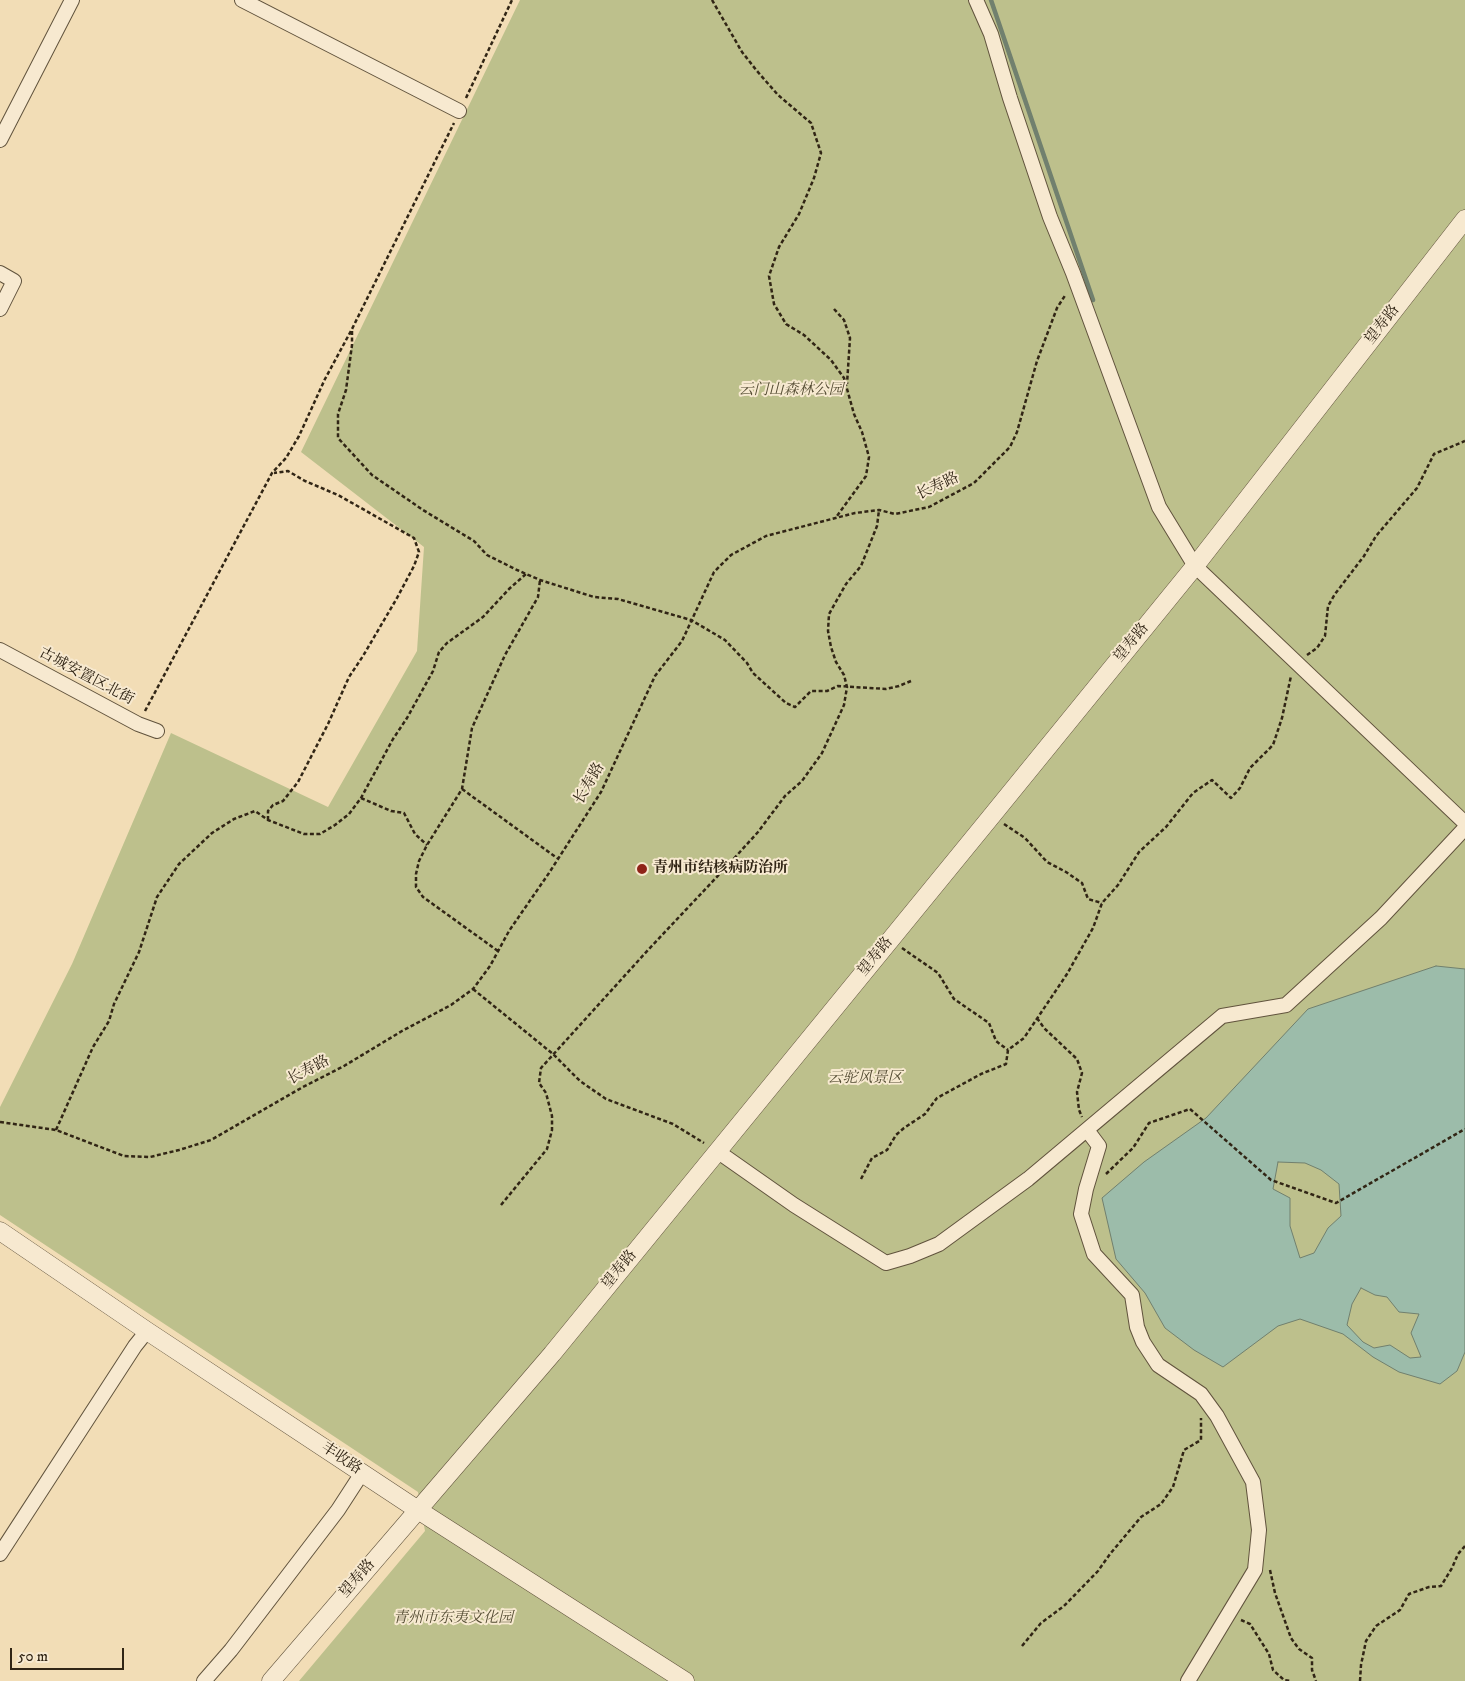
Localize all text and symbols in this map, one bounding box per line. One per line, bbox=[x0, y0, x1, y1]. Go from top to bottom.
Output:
street label: 望寿路 bbox=[1362, 302, 1404, 348]
park label: 云门山森林公园 bbox=[739, 382, 843, 400]
street label: 长寿路 bbox=[914, 469, 962, 505]
street label: 望寿路 bbox=[1111, 620, 1153, 666]
street label: 古城安置区北街 bbox=[35, 644, 137, 710]
street label: 长寿路 bbox=[571, 760, 609, 808]
place label: 青州市结核病防治所 bbox=[653, 860, 788, 878]
marker: 青州市结核病防治所 bbox=[635, 862, 649, 876]
street label: 望寿路 bbox=[855, 934, 897, 980]
street label: 长寿路 bbox=[285, 1052, 333, 1090]
park label: 云驼风景区 bbox=[828, 1070, 902, 1088]
street label: 望寿路 bbox=[599, 1247, 641, 1293]
street label: 丰收路 bbox=[317, 1439, 365, 1479]
street label: 望寿路 bbox=[336, 1556, 380, 1602]
park label: 青州市东夷文化园 bbox=[393, 1610, 513, 1628]
scale bar bbox=[12, 1638, 126, 1670]
text: 50 m bbox=[18, 1647, 48, 1666]

